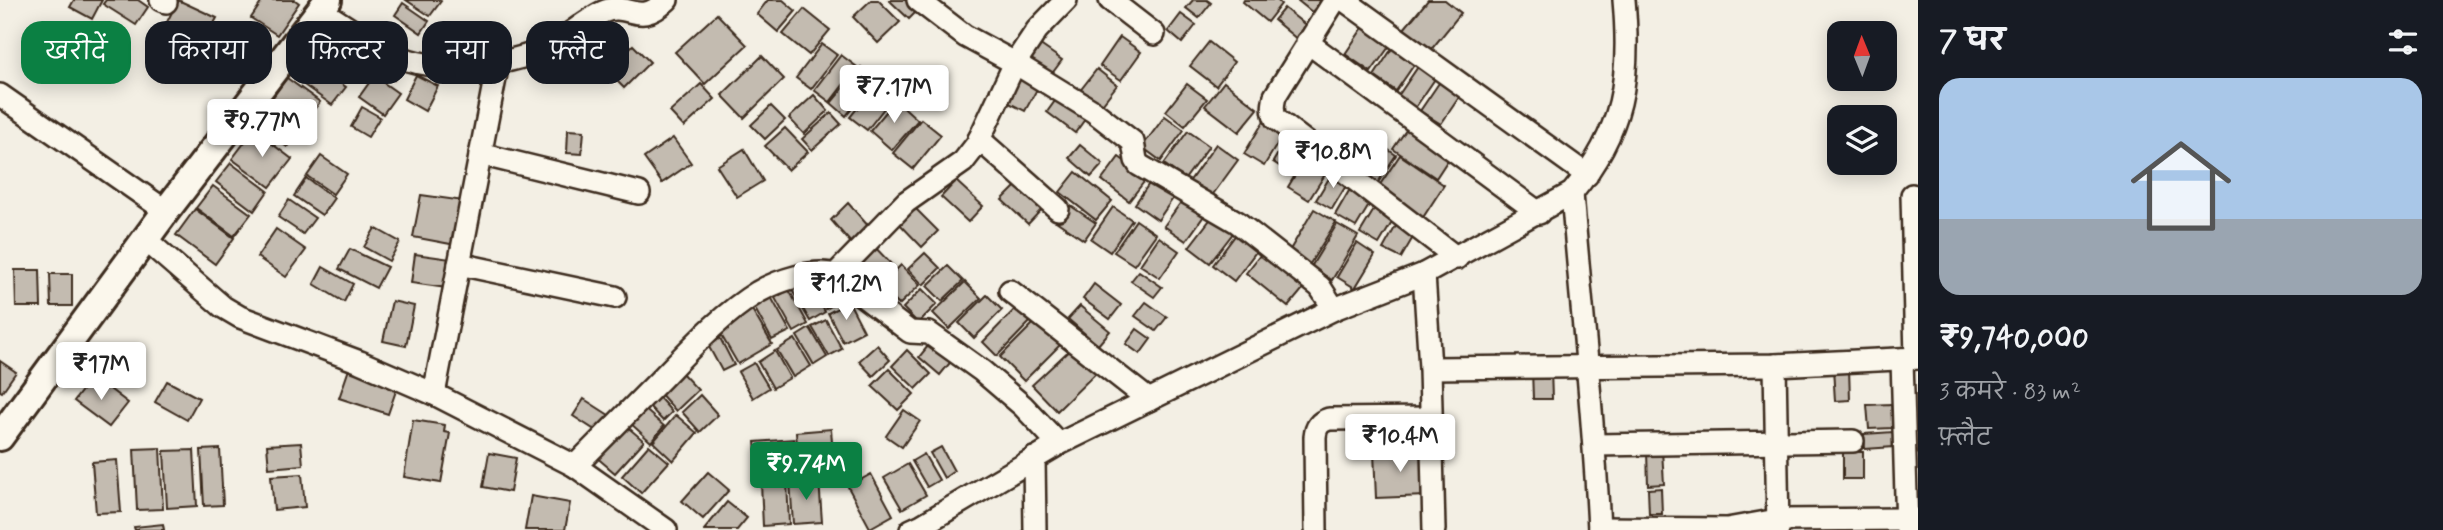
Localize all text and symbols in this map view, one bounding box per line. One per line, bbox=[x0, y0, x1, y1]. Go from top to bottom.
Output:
chip: खरीदें bbox=[21, 21, 131, 84]
chip: किराया bbox=[145, 21, 272, 84]
chip: फ़िल्टर bbox=[286, 21, 408, 84]
chip: नया bbox=[422, 21, 512, 84]
chip: फ़्लैट bbox=[526, 21, 629, 84]
north arrow bbox=[1827, 21, 1897, 91]
map controls bbox=[1827, 21, 1897, 175]
text: 7 घर bbox=[1939, 22, 2005, 61]
icon: filters bbox=[2384, 23, 2422, 61]
pin: ₹7.17M bbox=[837, 66, 951, 125]
text: ₹7.17M bbox=[856, 73, 932, 103]
pin: ₹9.77M bbox=[205, 100, 319, 159]
button: layers bbox=[1827, 105, 1897, 175]
text: ₹9.77M bbox=[223, 107, 301, 137]
icon: home bbox=[2118, 123, 2244, 249]
pin: ₹10.8M bbox=[1276, 130, 1390, 190]
text: ₹10.8M bbox=[1294, 138, 1372, 168]
pin: ₹11.2M bbox=[789, 262, 903, 322]
text: ₹11.2M bbox=[810, 270, 882, 300]
text: ₹9,740,000 bbox=[1939, 319, 2089, 358]
pin: ₹17M bbox=[60, 342, 142, 402]
text: ₹17M bbox=[72, 350, 130, 380]
text: 3 कमरे · 83 m² bbox=[1939, 378, 2081, 408]
pin: ₹10.4M bbox=[1343, 414, 1457, 474]
text: ₹10.4M bbox=[1361, 422, 1439, 452]
text: फ़्लैट bbox=[1939, 424, 1991, 454]
pin: ₹9.74M bbox=[749, 442, 863, 502]
text: ₹9.74M bbox=[766, 450, 846, 480]

